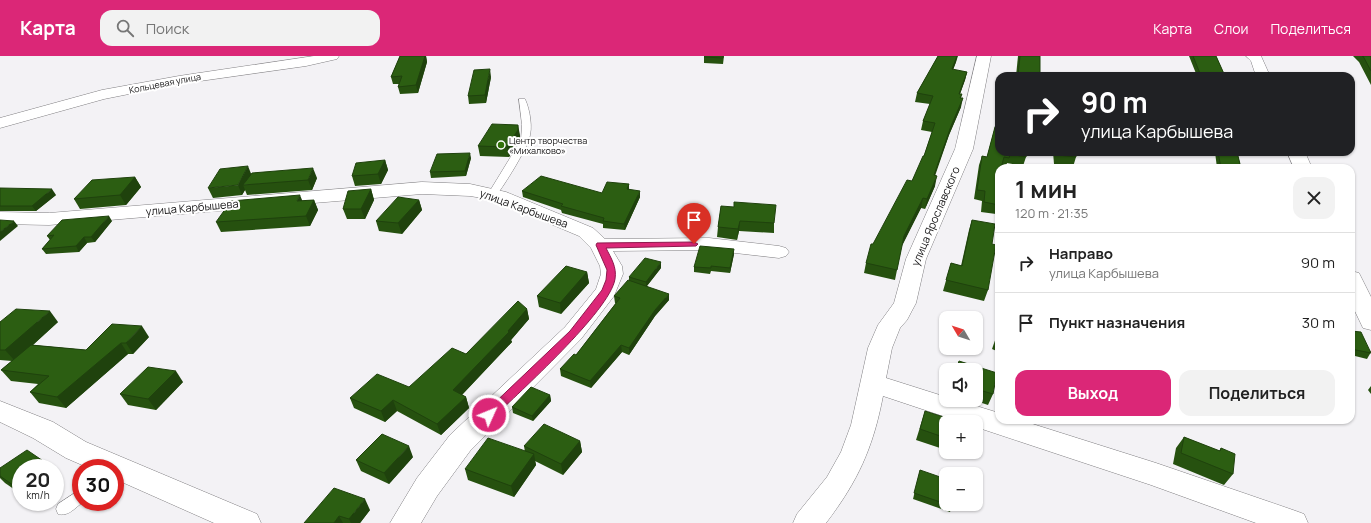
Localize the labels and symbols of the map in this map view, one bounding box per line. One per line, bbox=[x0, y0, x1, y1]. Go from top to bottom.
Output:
street label: Кольцевая улица bbox=[128, 70, 202, 96]
place label: Центр творчества «Михалково» bbox=[509, 134, 587, 157]
marker: Центр творчества «Михалково» bbox=[496, 140, 506, 150]
street label: улица Ярославского bbox=[907, 163, 963, 268]
street label: улица Карбышева bbox=[478, 185, 570, 231]
street label: улица Карбышева bbox=[145, 195, 239, 219]
pin bbox=[677, 203, 711, 244]
north arrow bbox=[939, 311, 983, 355]
position arrow bbox=[468, 394, 510, 436]
speed limit sign: 30 bbox=[72, 459, 124, 511]

